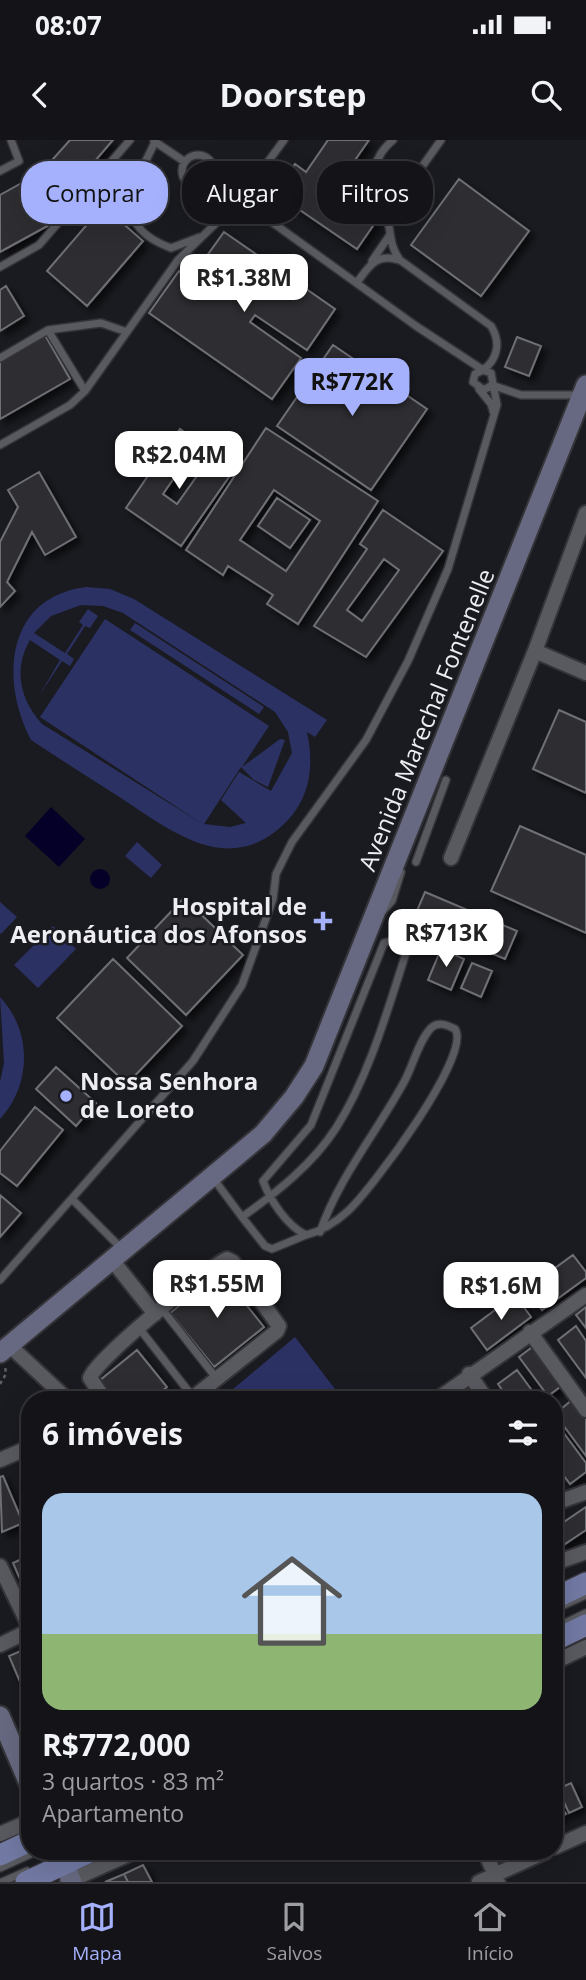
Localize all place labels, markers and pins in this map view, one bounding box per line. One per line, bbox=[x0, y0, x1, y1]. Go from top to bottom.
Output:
pin: R$1.38M bbox=[179, 254, 309, 314]
pin: R$772K bbox=[295, 358, 409, 418]
pin: R$2.04M bbox=[114, 432, 244, 491]
place label: Hospital de Aeronáutica dos Afonsos bbox=[10, 889, 307, 950]
pin: R$713K bbox=[389, 910, 503, 969]
marker: Hospital de Aeronáutica dos Afonsos bbox=[313, 911, 333, 931]
place label: Nossa Senhora de Loreto bbox=[80, 1064, 258, 1125]
marker: Nossa Senhora de Loreto bbox=[58, 1088, 74, 1104]
pin: R$1.55M bbox=[152, 1260, 282, 1320]
pin: R$1.6M bbox=[444, 1262, 558, 1322]

